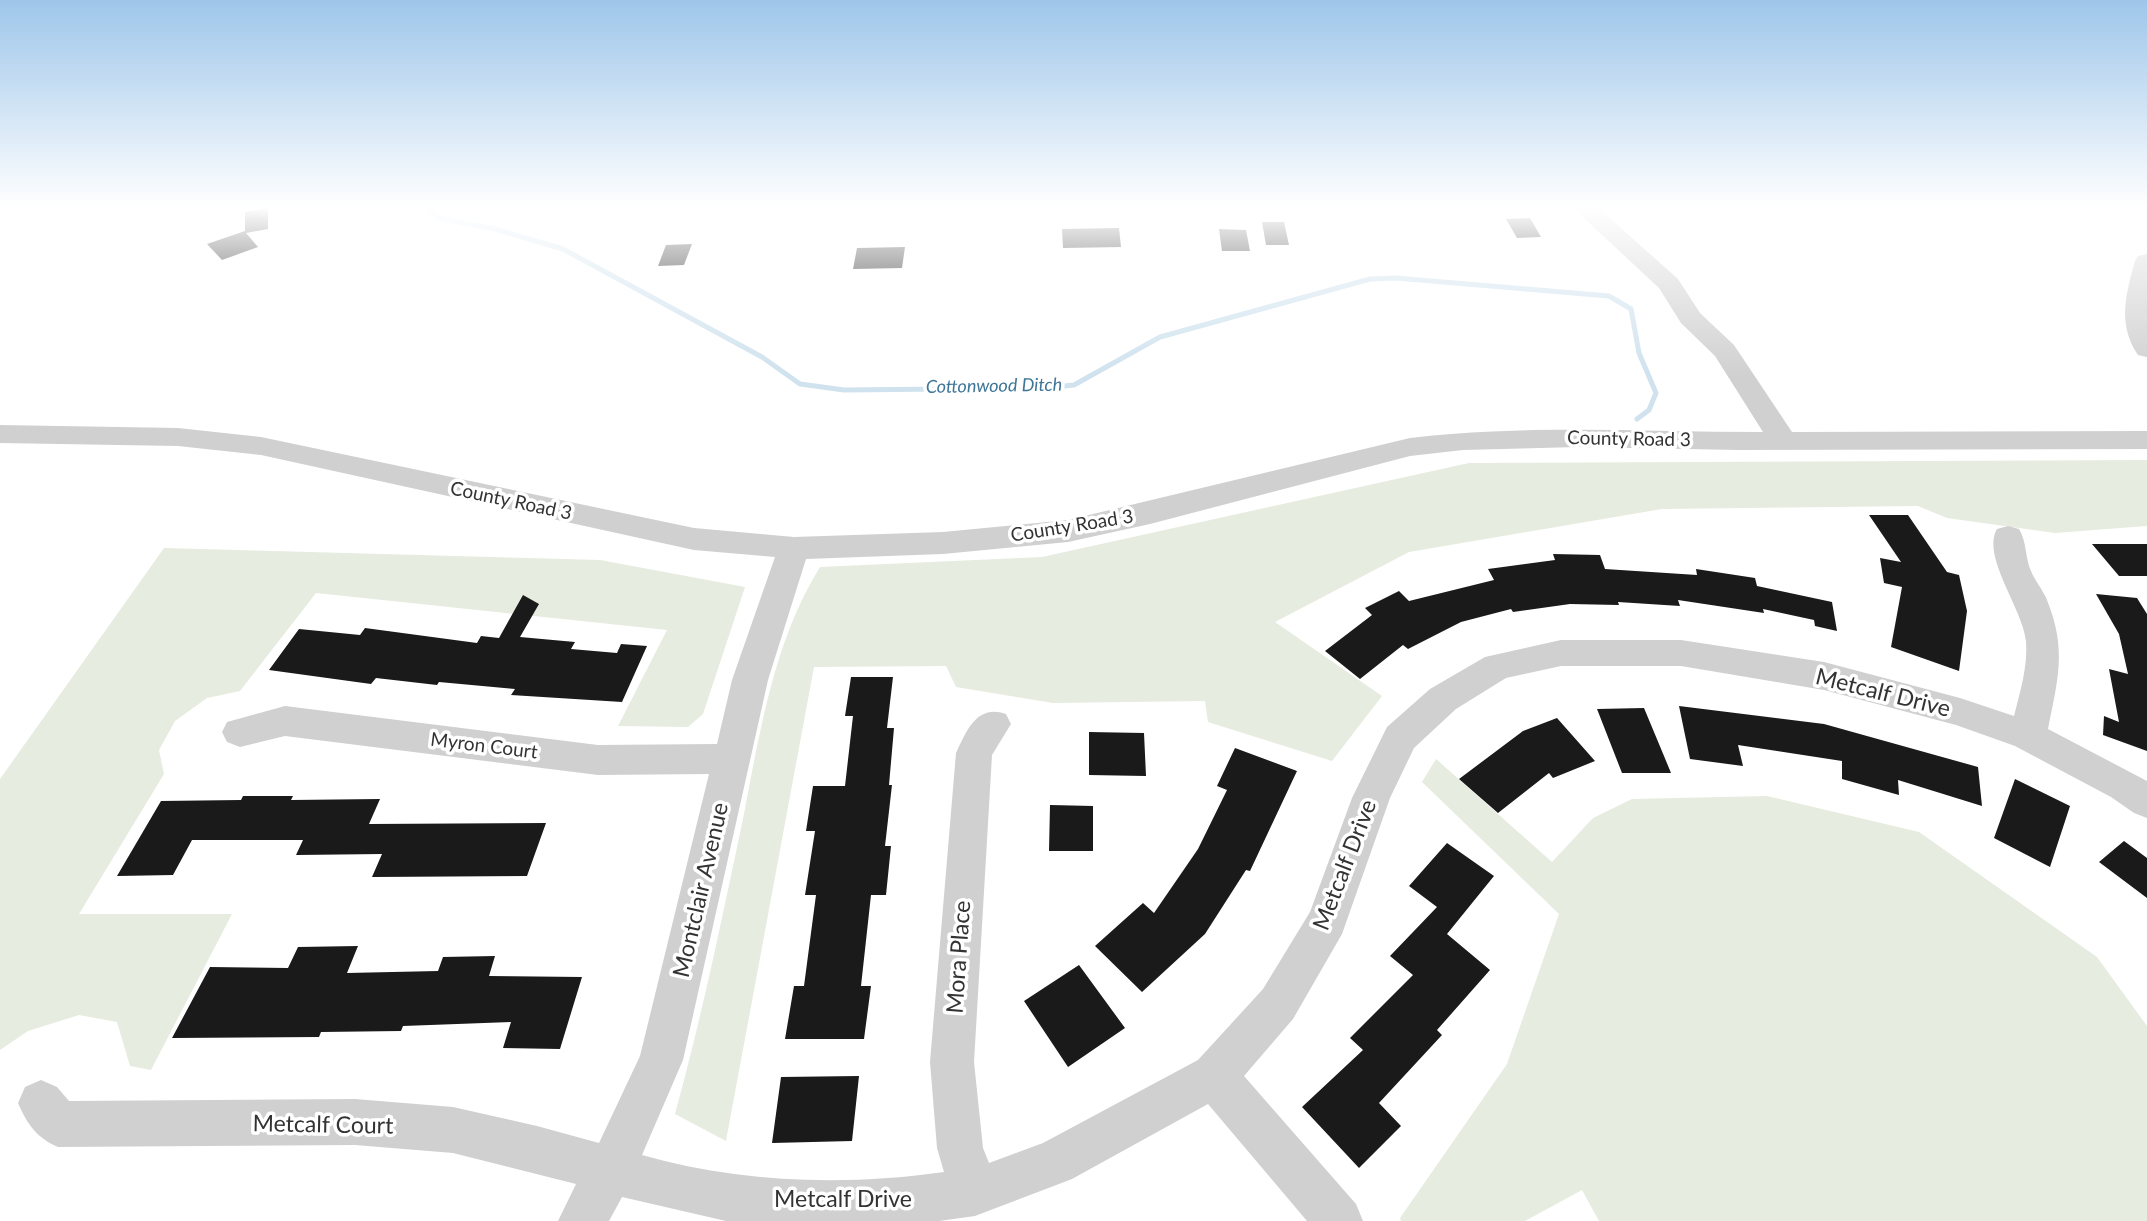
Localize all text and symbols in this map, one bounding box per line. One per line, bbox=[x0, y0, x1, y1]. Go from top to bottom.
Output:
water label: Cottonwood Ditch bbox=[926, 374, 1062, 398]
street label: County Road 3 bbox=[1567, 427, 1691, 451]
street label: County Road 3 bbox=[448, 477, 574, 525]
street label: County Road 3 bbox=[1009, 505, 1135, 547]
street label: Metcalf Drive bbox=[1813, 663, 1953, 723]
street label: Myron Court bbox=[429, 728, 539, 764]
street label: Metcalf Drive bbox=[1307, 796, 1383, 934]
street label: Montclair Avenue bbox=[667, 800, 735, 980]
street label: Mora Place bbox=[941, 900, 977, 1014]
street label: Metcalf Court bbox=[252, 1110, 394, 1140]
street label: Metcalf Drive bbox=[774, 1186, 912, 1214]

